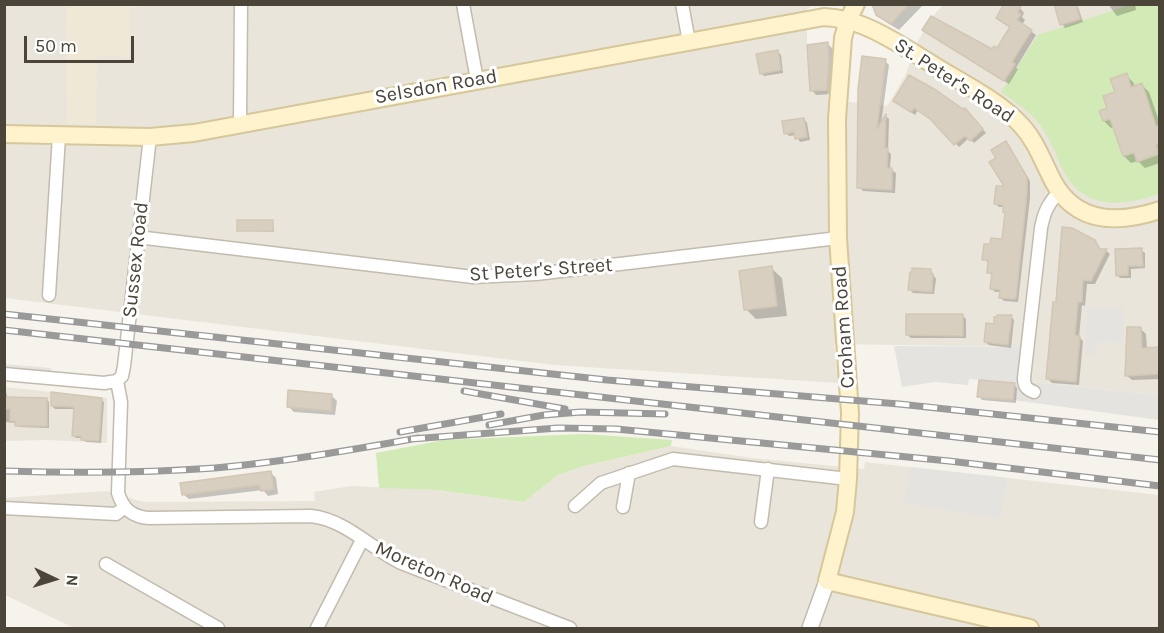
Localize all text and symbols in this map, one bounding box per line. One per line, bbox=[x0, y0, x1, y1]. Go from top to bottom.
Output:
scale bar bbox=[27, 24, 136, 62]
street label: St. Peter's Road bbox=[889, 33, 1019, 129]
text: 50 m bbox=[35, 35, 77, 57]
street label: Selsdon Road bbox=[373, 64, 499, 110]
street label: Sussex Road bbox=[118, 201, 154, 319]
street label: St Peter's Street bbox=[469, 253, 613, 287]
street label: Croham Road bbox=[828, 265, 860, 389]
street label: Moreton Road bbox=[371, 536, 497, 610]
north arrow bbox=[24, 549, 84, 609]
text: N bbox=[63, 574, 82, 587]

